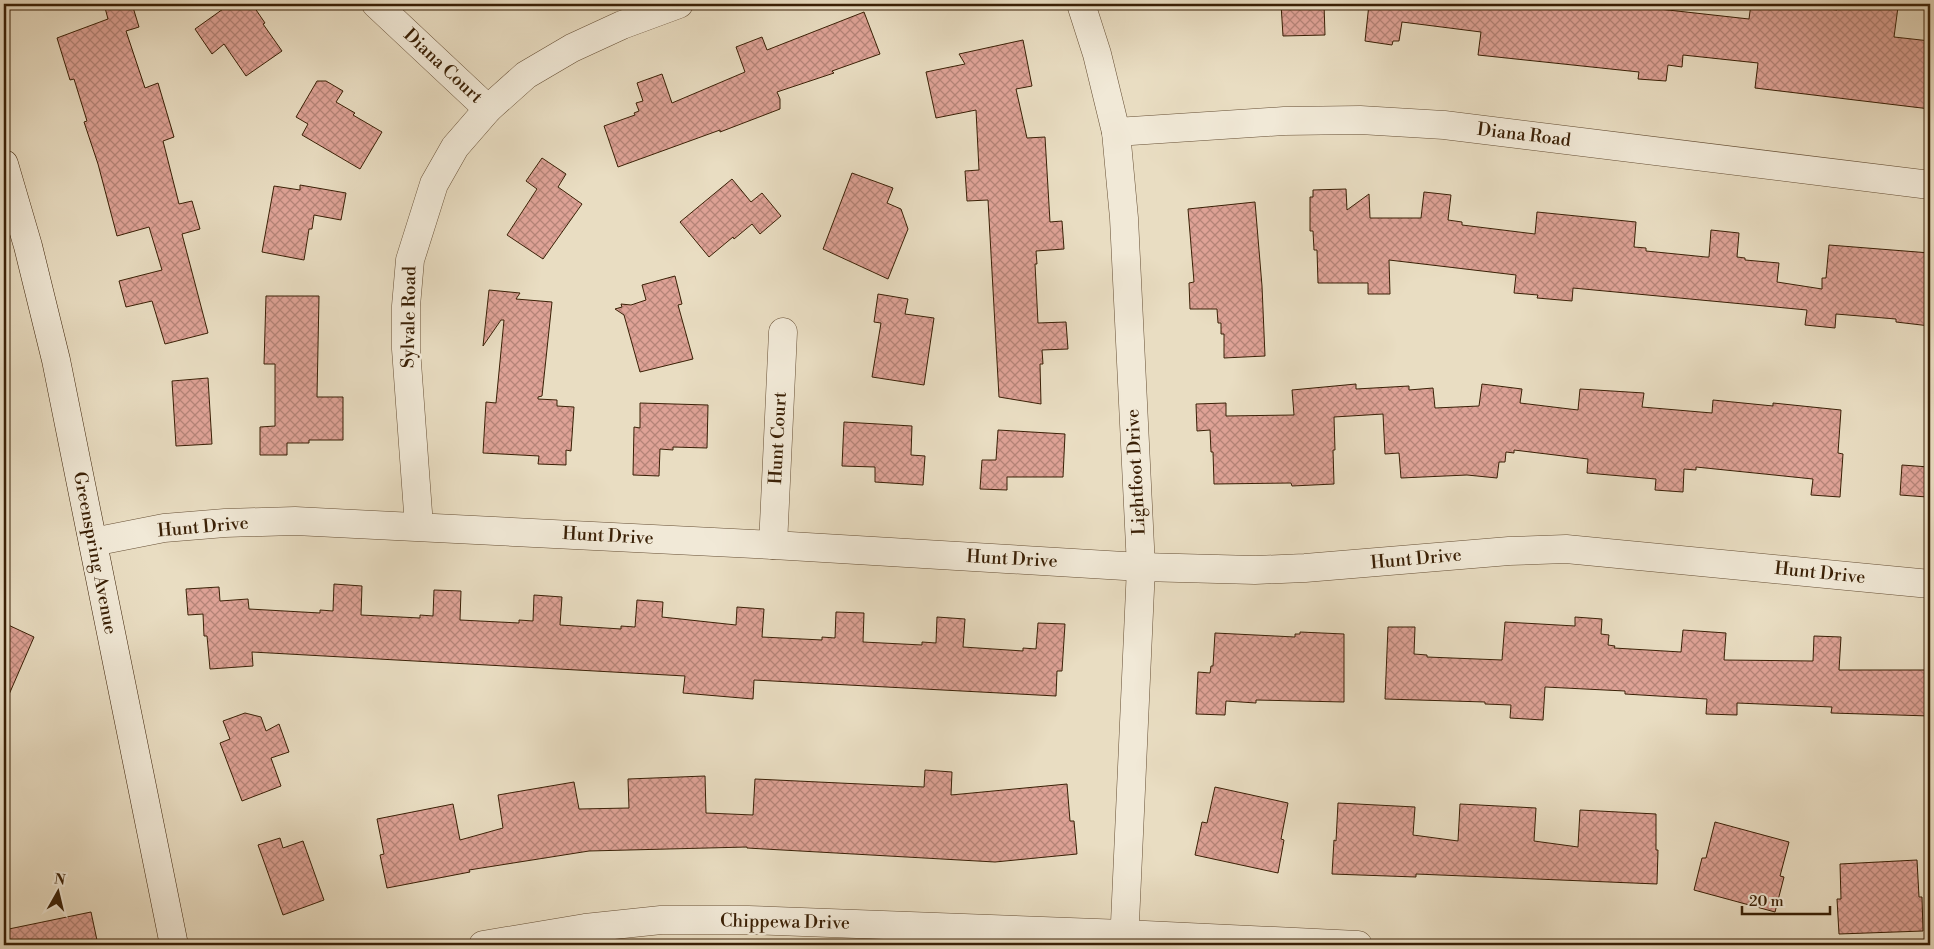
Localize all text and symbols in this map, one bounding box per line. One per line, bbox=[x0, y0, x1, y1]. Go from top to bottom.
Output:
street label: Diana Court bbox=[399, 23, 488, 109]
street label: Diana Road bbox=[1476, 118, 1573, 152]
street label: Sylvale Road bbox=[397, 265, 421, 368]
street label: Hunt Court bbox=[764, 390, 792, 485]
street label: Lightfoot Drive bbox=[1121, 408, 1151, 536]
street label: Greenspring Avenue bbox=[68, 470, 122, 636]
street label: Hunt Drive bbox=[157, 512, 249, 542]
street label: Hunt Drive bbox=[562, 522, 654, 550]
street label: Hunt Drive bbox=[1370, 544, 1462, 574]
street label: Hunt Drive bbox=[966, 545, 1058, 573]
street label: Hunt Drive bbox=[1773, 557, 1867, 589]
north arrow bbox=[32, 866, 82, 916]
text: N bbox=[53, 870, 66, 890]
scale bar bbox=[1742, 884, 1829, 916]
text: 20 m bbox=[1749, 892, 1784, 911]
street label: Chippewa Drive bbox=[720, 909, 850, 935]

